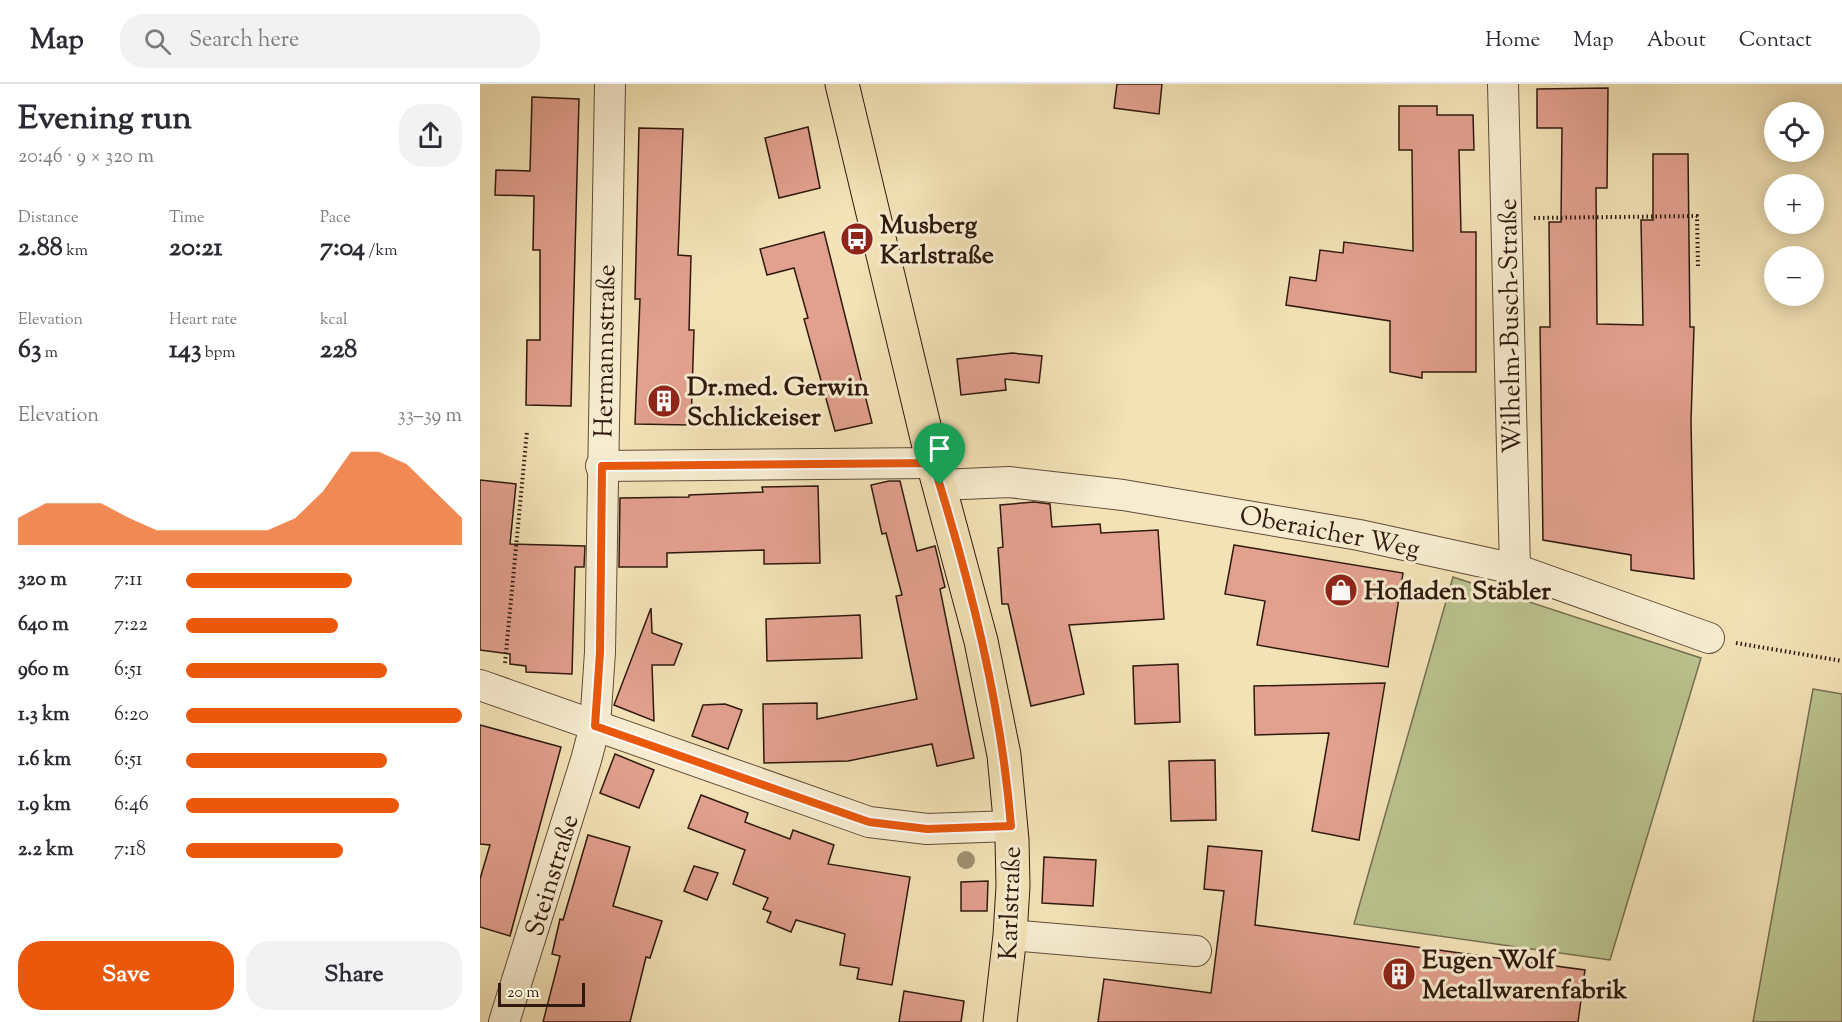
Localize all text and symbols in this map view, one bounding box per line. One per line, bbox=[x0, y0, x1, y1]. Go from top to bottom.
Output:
search box bbox=[120, 14, 540, 68]
text: Map bbox=[30, 21, 84, 61]
icon: search bbox=[141, 25, 174, 58]
text: Search here bbox=[189, 25, 299, 57]
text: Home bbox=[1485, 26, 1540, 56]
text: Map bbox=[1573, 26, 1614, 56]
text: About bbox=[1647, 26, 1706, 56]
text: Contact bbox=[1739, 26, 1812, 56]
text: Evening run bbox=[18, 96, 192, 144]
map controls bbox=[1764, 102, 1824, 306]
button: locate bbox=[1764, 102, 1824, 162]
button: share bbox=[399, 104, 462, 167]
text: 20:46 · 9 × 320 m bbox=[18, 143, 154, 172]
button: + bbox=[1764, 174, 1824, 234]
street label: Wilhelm-Busch-Straße bbox=[1491, 198, 1532, 454]
text: Distance bbox=[18, 207, 78, 230]
text: Time bbox=[169, 207, 205, 230]
text: Pace bbox=[320, 207, 351, 230]
place label: Musberg Karlstraße bbox=[880, 208, 994, 275]
bus stop icon: Musberg Karlstraße bbox=[839, 221, 875, 257]
text: 2.88 bbox=[18, 230, 63, 267]
text: 20:21 bbox=[169, 230, 222, 267]
text: 7:04 bbox=[320, 230, 365, 267]
text: km bbox=[63, 240, 88, 263]
text: /km bbox=[365, 240, 397, 263]
button: − bbox=[1764, 246, 1824, 306]
street label: Hermannstraße bbox=[586, 264, 627, 438]
text: Elevation bbox=[18, 309, 83, 332]
text: Heart rate bbox=[169, 309, 237, 332]
text: kcal bbox=[320, 309, 348, 332]
text: 63 bbox=[18, 332, 41, 369]
text: 143 bbox=[169, 332, 201, 369]
text: 228 bbox=[320, 332, 357, 369]
text: m bbox=[41, 342, 58, 365]
text: bpm bbox=[201, 342, 236, 365]
place label: Dr.med. Gerwin Schlickeiser bbox=[687, 370, 870, 437]
building icon: Dr.med. Gerwin Schlickeiser bbox=[646, 383, 682, 419]
text: Elevation bbox=[18, 402, 99, 431]
text: 33–39 m bbox=[398, 402, 462, 431]
pin bbox=[914, 423, 965, 485]
icon: arrive bbox=[923, 432, 956, 465]
street label: Oberaicher Weg bbox=[1236, 498, 1423, 569]
text: 320 m bbox=[18, 566, 67, 595]
text: 7:11 bbox=[114, 566, 143, 595]
shop icon: Hofladen Stäbler bbox=[1323, 572, 1359, 608]
place label: Hofladen Stäbler bbox=[1364, 574, 1551, 611]
text: 640 m bbox=[18, 611, 69, 640]
text: 7:22 bbox=[114, 611, 148, 640]
text: 960 m bbox=[18, 656, 69, 685]
text: 6:51 bbox=[114, 656, 143, 685]
text: 1.3 km bbox=[18, 701, 70, 730]
text: 6:20 bbox=[114, 701, 149, 730]
text: 1.6 km bbox=[18, 746, 71, 775]
text: 6:51 bbox=[114, 746, 143, 775]
text: 1.9 km bbox=[18, 791, 71, 820]
text: 6:46 bbox=[114, 791, 149, 820]
street label: Steinstraße bbox=[517, 810, 589, 941]
text: 2.2 km bbox=[18, 836, 73, 865]
text: 7:18 bbox=[114, 836, 146, 865]
street label: Karlstraße bbox=[991, 845, 1032, 961]
button: Save bbox=[18, 941, 234, 1010]
button: Share bbox=[246, 941, 462, 1010]
place label: Eugen Wolf Metallwarenfabrik bbox=[1422, 943, 1628, 1010]
building icon: Eugen Wolf Metallwarenfabrik bbox=[1381, 956, 1417, 992]
scale bar bbox=[498, 980, 585, 1008]
text: 20 m bbox=[507, 982, 540, 1005]

